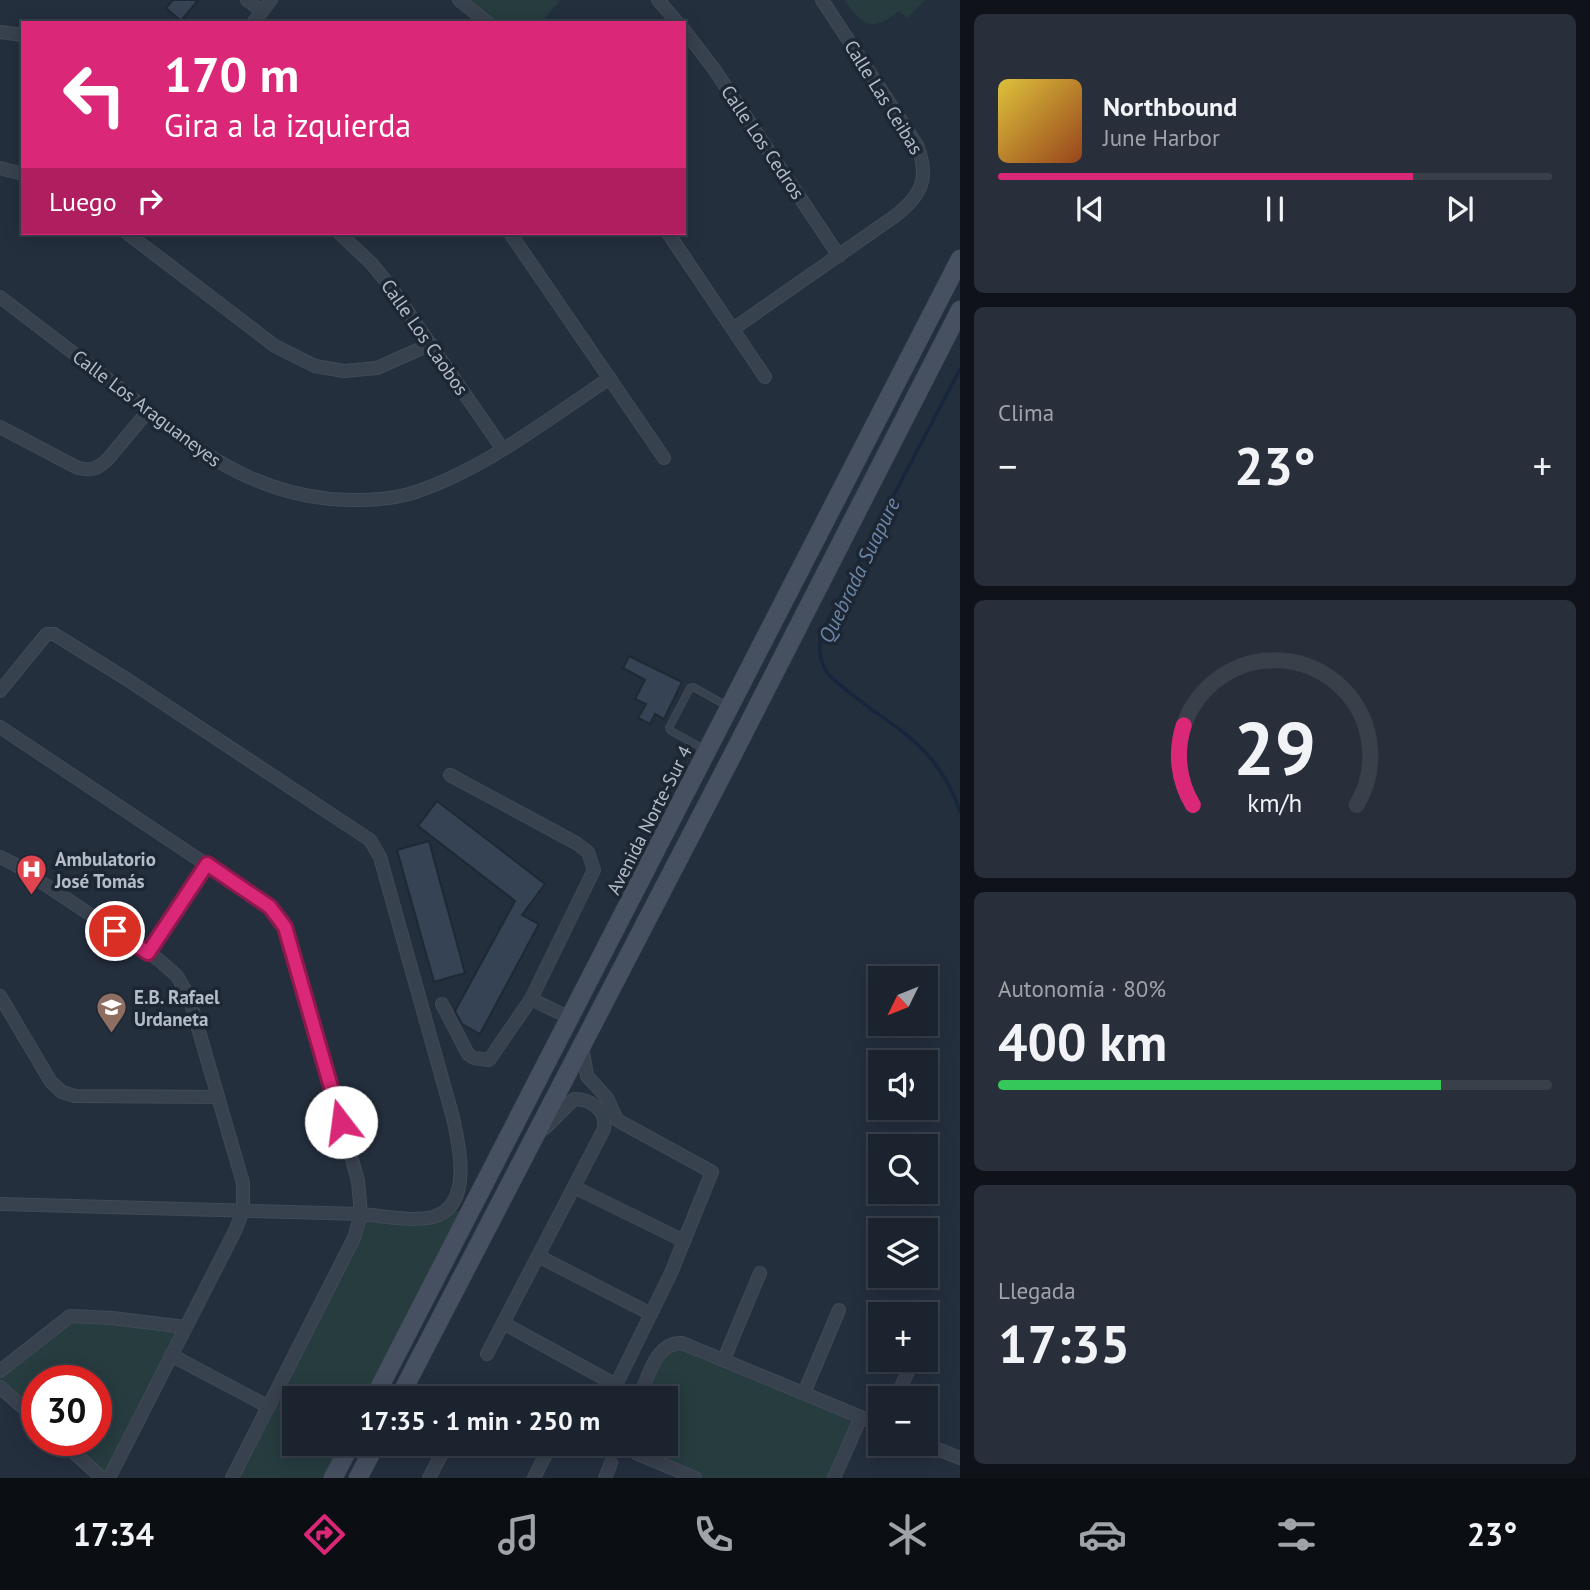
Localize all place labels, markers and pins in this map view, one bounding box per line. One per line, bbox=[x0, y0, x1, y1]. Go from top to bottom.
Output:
place label: Ambulatorio José Tomás bbox=[54, 847, 156, 893]
hospital icon: Ambulatorio José Tomás bbox=[15, 853, 49, 897]
pin bbox=[85, 901, 145, 961]
place label: E.B. Rafael Urdaneta bbox=[134, 985, 220, 1031]
school or university icon: E.B. Rafael Urdaneta bbox=[94, 991, 128, 1035]

